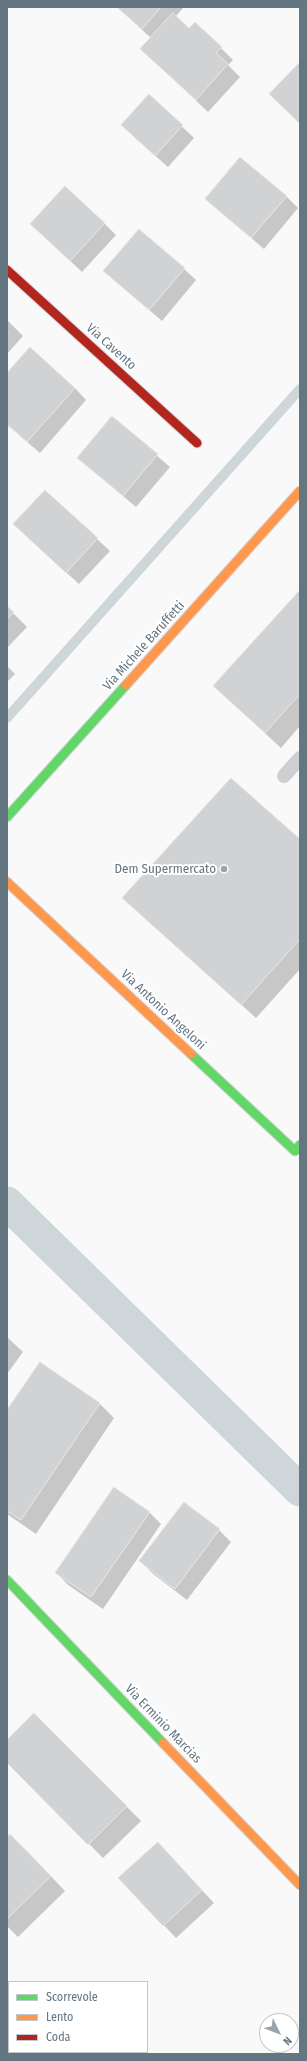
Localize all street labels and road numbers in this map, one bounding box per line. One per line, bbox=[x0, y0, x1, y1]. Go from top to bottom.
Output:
street label: Via Cavento bbox=[83, 321, 139, 373]
street label: Via Michele Baruffetti bbox=[100, 598, 188, 694]
street label: Via Antonio Angeloni bbox=[117, 967, 209, 1053]
street label: Via Erminio Marcias bbox=[121, 1681, 205, 1767]

